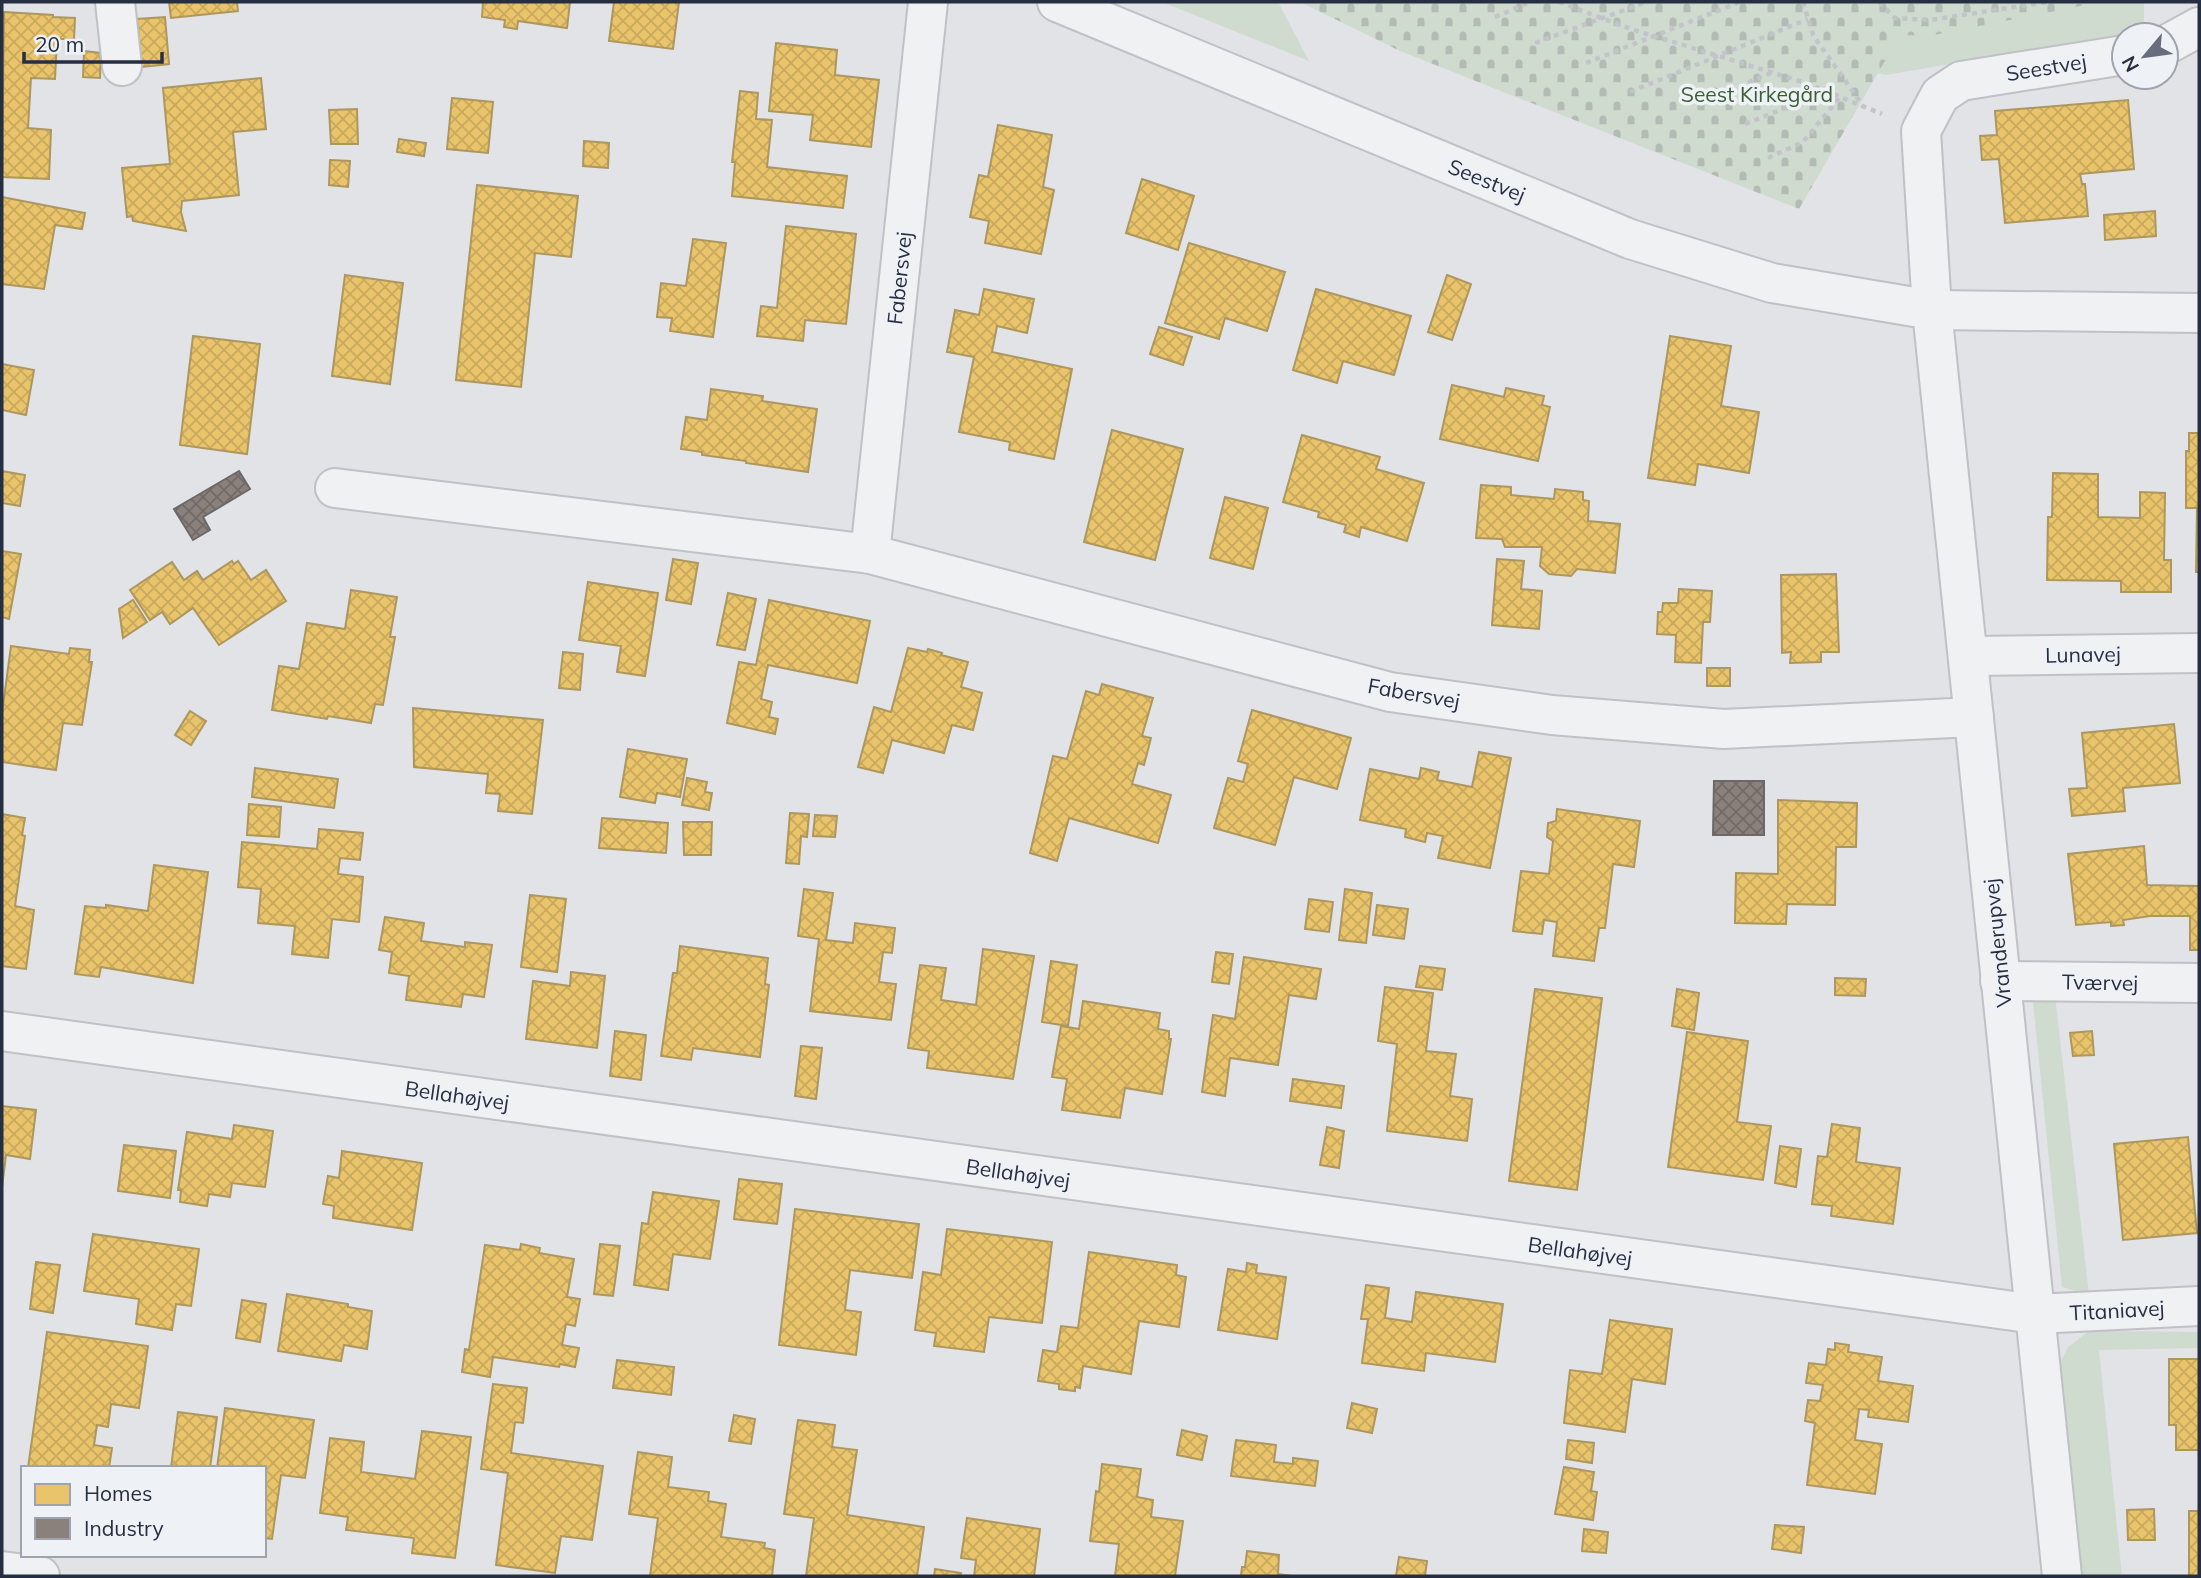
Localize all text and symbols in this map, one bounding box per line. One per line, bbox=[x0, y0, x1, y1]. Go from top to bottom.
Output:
scale bar bbox=[24, 21, 163, 65]
north arrow bbox=[2110, 21, 2180, 91]
text: 20 m bbox=[35, 31, 84, 57]
street label: Seestvej bbox=[2004, 48, 2088, 86]
text: N bbox=[2116, 52, 2144, 76]
park label: Seest Kirkegård bbox=[1681, 81, 1833, 107]
street label: Seestvej bbox=[1445, 153, 1529, 207]
street label: Fabersvej bbox=[881, 230, 917, 326]
street label: Lunavej bbox=[2045, 640, 2121, 668]
street label: Fabersvej bbox=[1366, 672, 1462, 714]
street label: Vranderupvej bbox=[1977, 877, 2017, 1009]
street label: Tværvej bbox=[2062, 968, 2138, 996]
street label: Bellahøjvej bbox=[403, 1075, 511, 1115]
street label: Bellahøjvej bbox=[964, 1153, 1072, 1193]
street label: Bellahøjvej bbox=[1526, 1231, 1634, 1271]
street label: Titaniavej bbox=[2069, 1295, 2165, 1325]
legend bbox=[21, 1466, 266, 1557]
text: Homes bbox=[84, 1480, 152, 1506]
text: Industry bbox=[84, 1515, 164, 1541]

